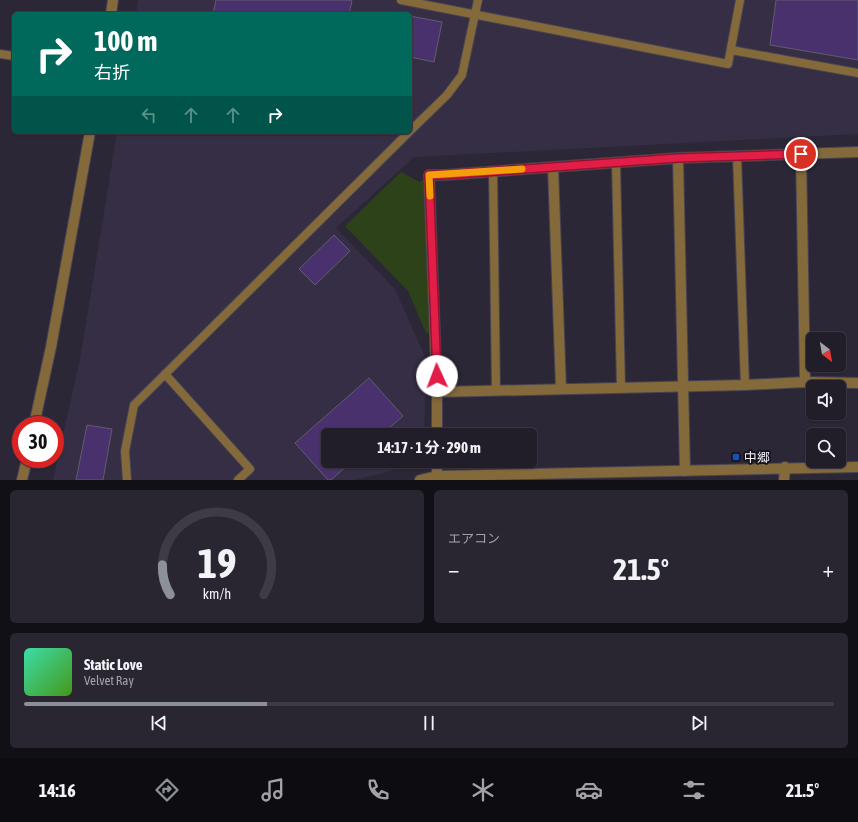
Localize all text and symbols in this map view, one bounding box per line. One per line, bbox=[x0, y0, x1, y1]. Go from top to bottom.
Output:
text: 100 m bbox=[94, 25, 157, 57]
icon: right bbox=[28, 28, 80, 80]
text: 右折 bbox=[94, 62, 130, 83]
icon: left bbox=[138, 104, 160, 126]
icon: ahead bbox=[180, 104, 202, 126]
icon: ahead bbox=[222, 104, 244, 126]
icon: right bbox=[264, 104, 286, 126]
pin bbox=[784, 137, 818, 171]
icon: arrive bbox=[790, 143, 812, 165]
north arrow bbox=[806, 332, 846, 372]
map controls bbox=[806, 332, 846, 468]
position arrow bbox=[416, 355, 458, 397]
button: sound bbox=[806, 380, 846, 420]
speed limit sign: 30 bbox=[12, 416, 64, 468]
button: search bbox=[806, 428, 846, 468]
text: 14:17 · 1 分 · 290 m bbox=[377, 439, 481, 456]
place label: 中郷 bbox=[744, 450, 770, 465]
marker: 中郷 bbox=[731, 452, 741, 462]
text: エアコン bbox=[448, 531, 500, 546]
text: 19 bbox=[197, 538, 237, 586]
text: 21.5° bbox=[613, 552, 669, 586]
text: − bbox=[448, 556, 459, 582]
text: + bbox=[823, 556, 834, 582]
text: km/h bbox=[203, 585, 231, 601]
text: Static Love bbox=[84, 656, 143, 673]
text: Velvet Ray bbox=[84, 673, 134, 688]
icon: previous bbox=[148, 712, 170, 734]
icon: pause bbox=[418, 712, 440, 734]
icon: next bbox=[688, 712, 710, 734]
icon: directions bbox=[153, 776, 181, 804]
icon: music bbox=[259, 776, 287, 804]
icon: phone bbox=[364, 776, 392, 804]
icon: climate bbox=[469, 776, 497, 804]
icon: car bbox=[575, 776, 603, 804]
icon: filters bbox=[680, 776, 708, 804]
text: 14:16 bbox=[39, 780, 76, 801]
text: 21.5° bbox=[786, 780, 819, 801]

